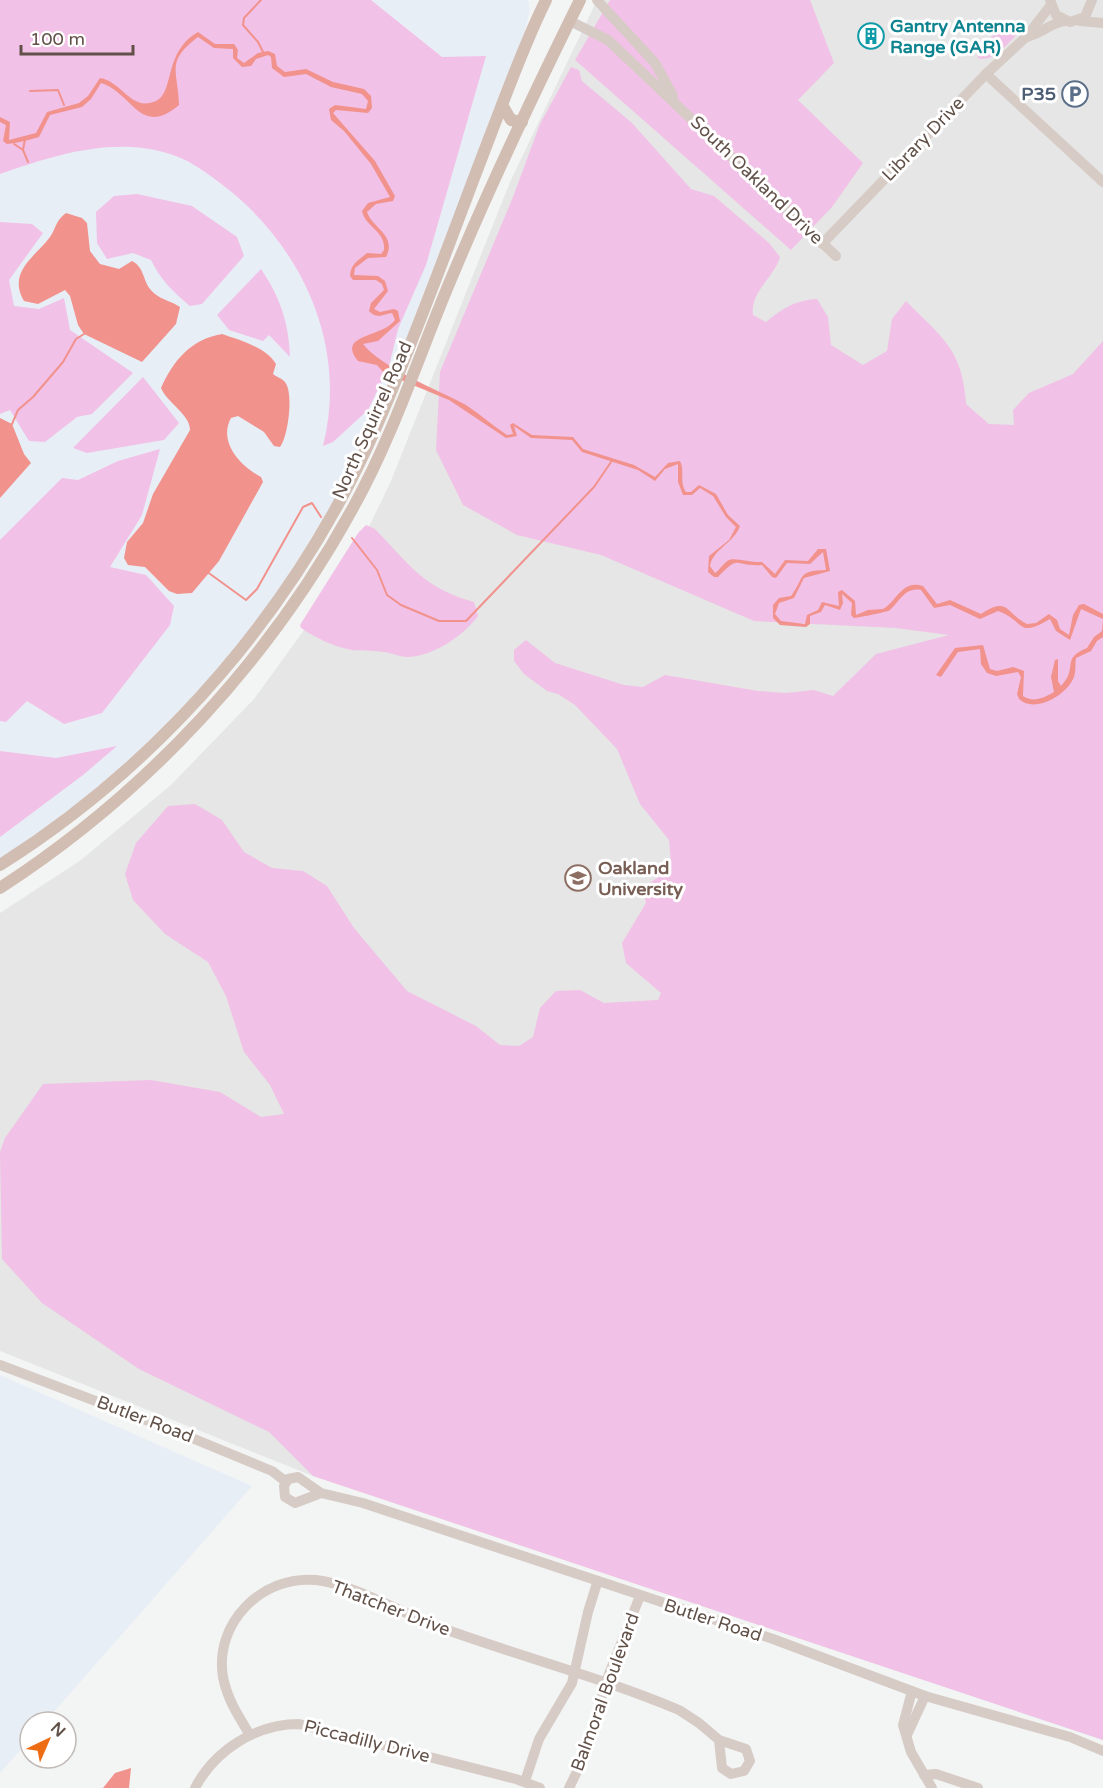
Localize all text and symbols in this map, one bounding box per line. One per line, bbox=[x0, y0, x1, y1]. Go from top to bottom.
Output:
place label: Gantry Antenna Range (GAR) bbox=[890, 15, 1026, 58]
scale bar bbox=[21, 18, 134, 56]
building icon: Gantry Antenna Range (GAR) bbox=[856, 21, 886, 51]
text: 100 m bbox=[30, 28, 85, 50]
parking icon: P35 bbox=[1060, 79, 1090, 109]
place label: P35 bbox=[1021, 83, 1056, 105]
street label: Library Drive bbox=[877, 92, 969, 186]
street label: South Oakland Drive bbox=[686, 111, 828, 249]
street label: North Squirrel Road bbox=[327, 338, 417, 502]
place label: Oakland University bbox=[598, 857, 683, 900]
school or university icon: Oakland University bbox=[563, 863, 593, 893]
street label: Butler Road bbox=[94, 1391, 196, 1447]
street label: Thatcher Drive bbox=[329, 1575, 453, 1641]
street label: Butler Road bbox=[661, 1594, 765, 1646]
street label: Balmoral Boulevard bbox=[566, 1610, 644, 1774]
north arrow bbox=[18, 1710, 78, 1770]
street label: Piccadilly Drive bbox=[302, 1715, 432, 1767]
text: N bbox=[46, 1718, 69, 1742]

